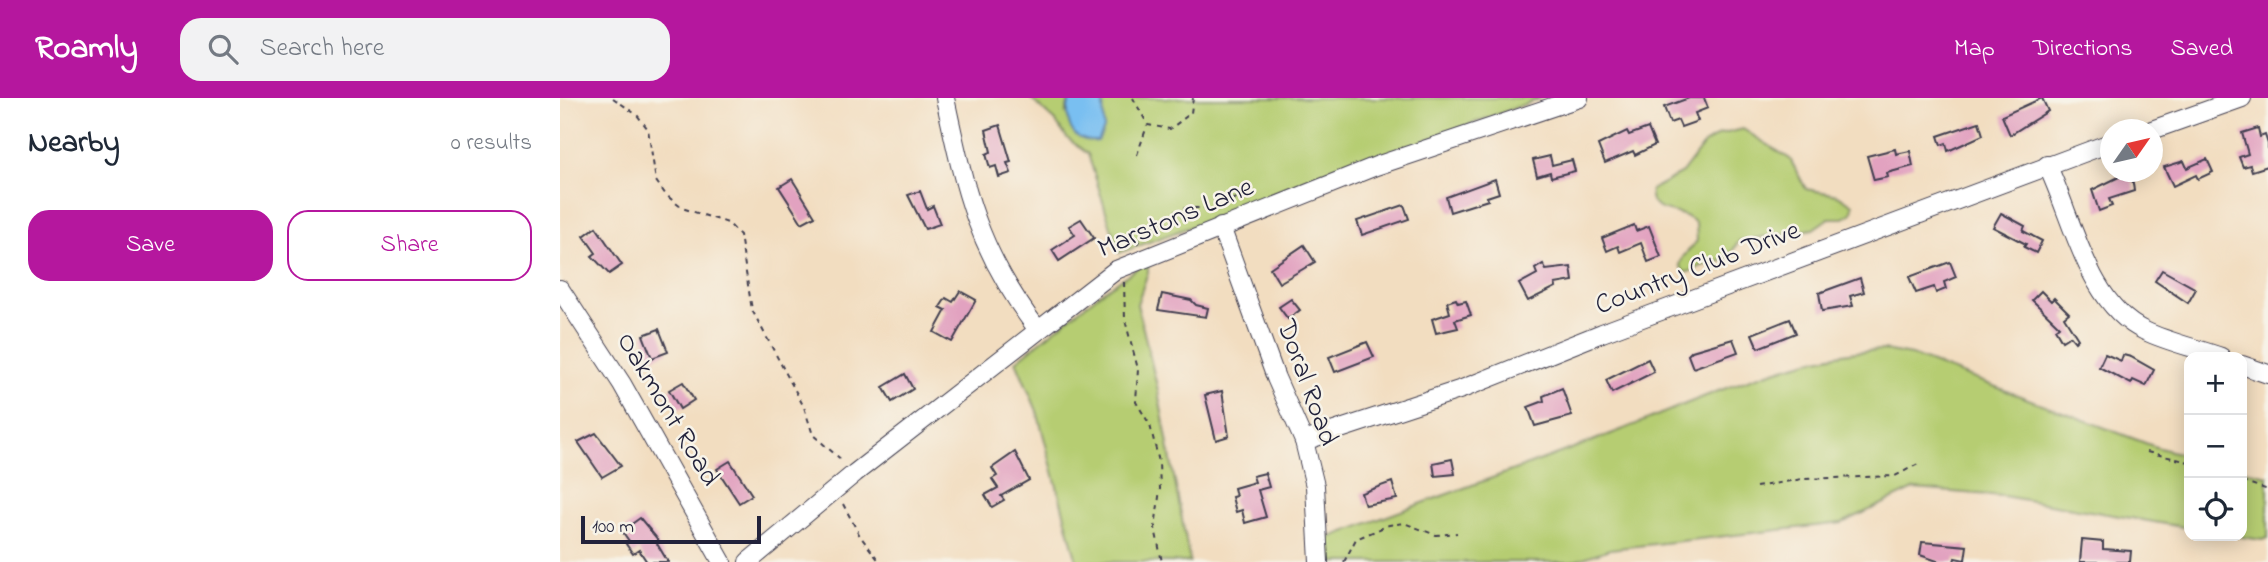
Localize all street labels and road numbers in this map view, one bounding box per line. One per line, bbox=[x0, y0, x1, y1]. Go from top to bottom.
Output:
street label: Marstons Lane bbox=[1092, 168, 1261, 270]
street label: Country Club Drive bbox=[1590, 211, 1807, 327]
street label: Doral Road bbox=[1264, 313, 1348, 452]
street label: Oakmont Road bbox=[605, 325, 729, 495]

